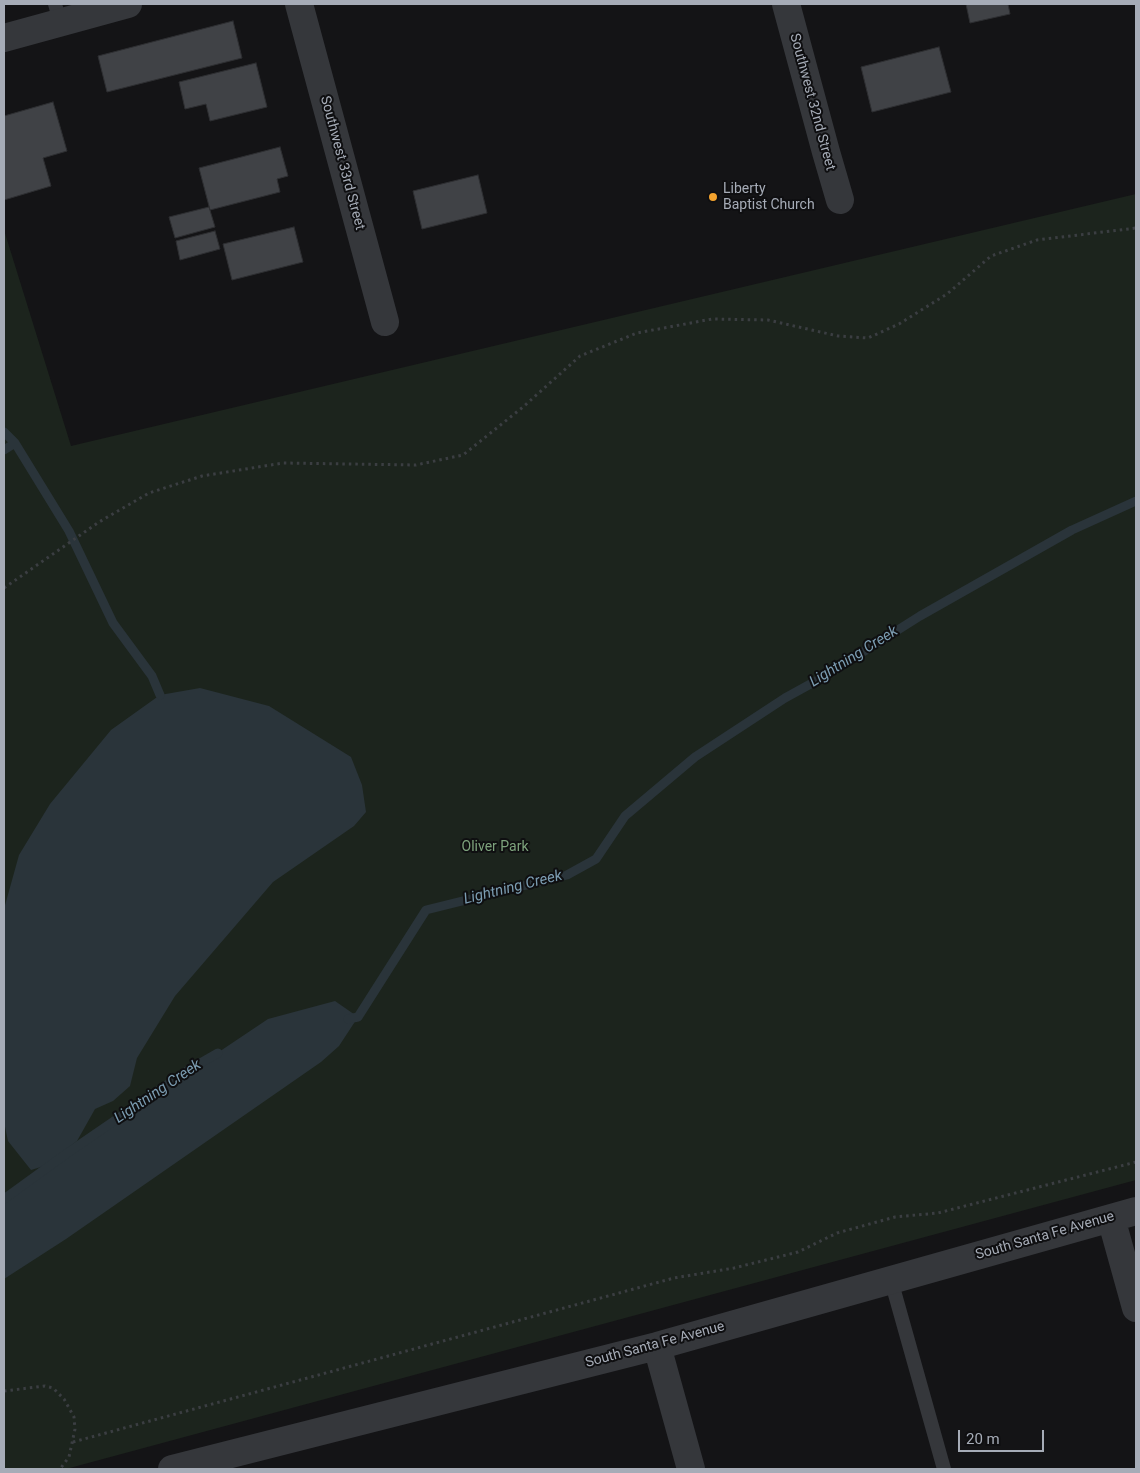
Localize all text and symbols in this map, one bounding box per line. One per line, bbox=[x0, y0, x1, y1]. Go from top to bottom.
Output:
street label: Southwest 32nd Street bbox=[786, 32, 838, 172]
street label: Southwest 33rd Street bbox=[316, 94, 368, 232]
place label: Liberty Baptist Church bbox=[723, 181, 815, 213]
marker: Liberty Baptist Church bbox=[707, 191, 719, 203]
water label: Lightning Creek bbox=[806, 623, 902, 691]
park label: Oliver Park bbox=[462, 839, 528, 855]
water label: Lightning Creek bbox=[462, 867, 564, 909]
water label: Lightning Creek bbox=[111, 1056, 205, 1128]
street label: South Santa Fe Avenue bbox=[974, 1208, 1116, 1264]
street label: South Santa Fe Avenue bbox=[584, 1318, 726, 1372]
scale bar bbox=[960, 1420, 1046, 1452]
text: 20 m bbox=[966, 1430, 1000, 1448]

